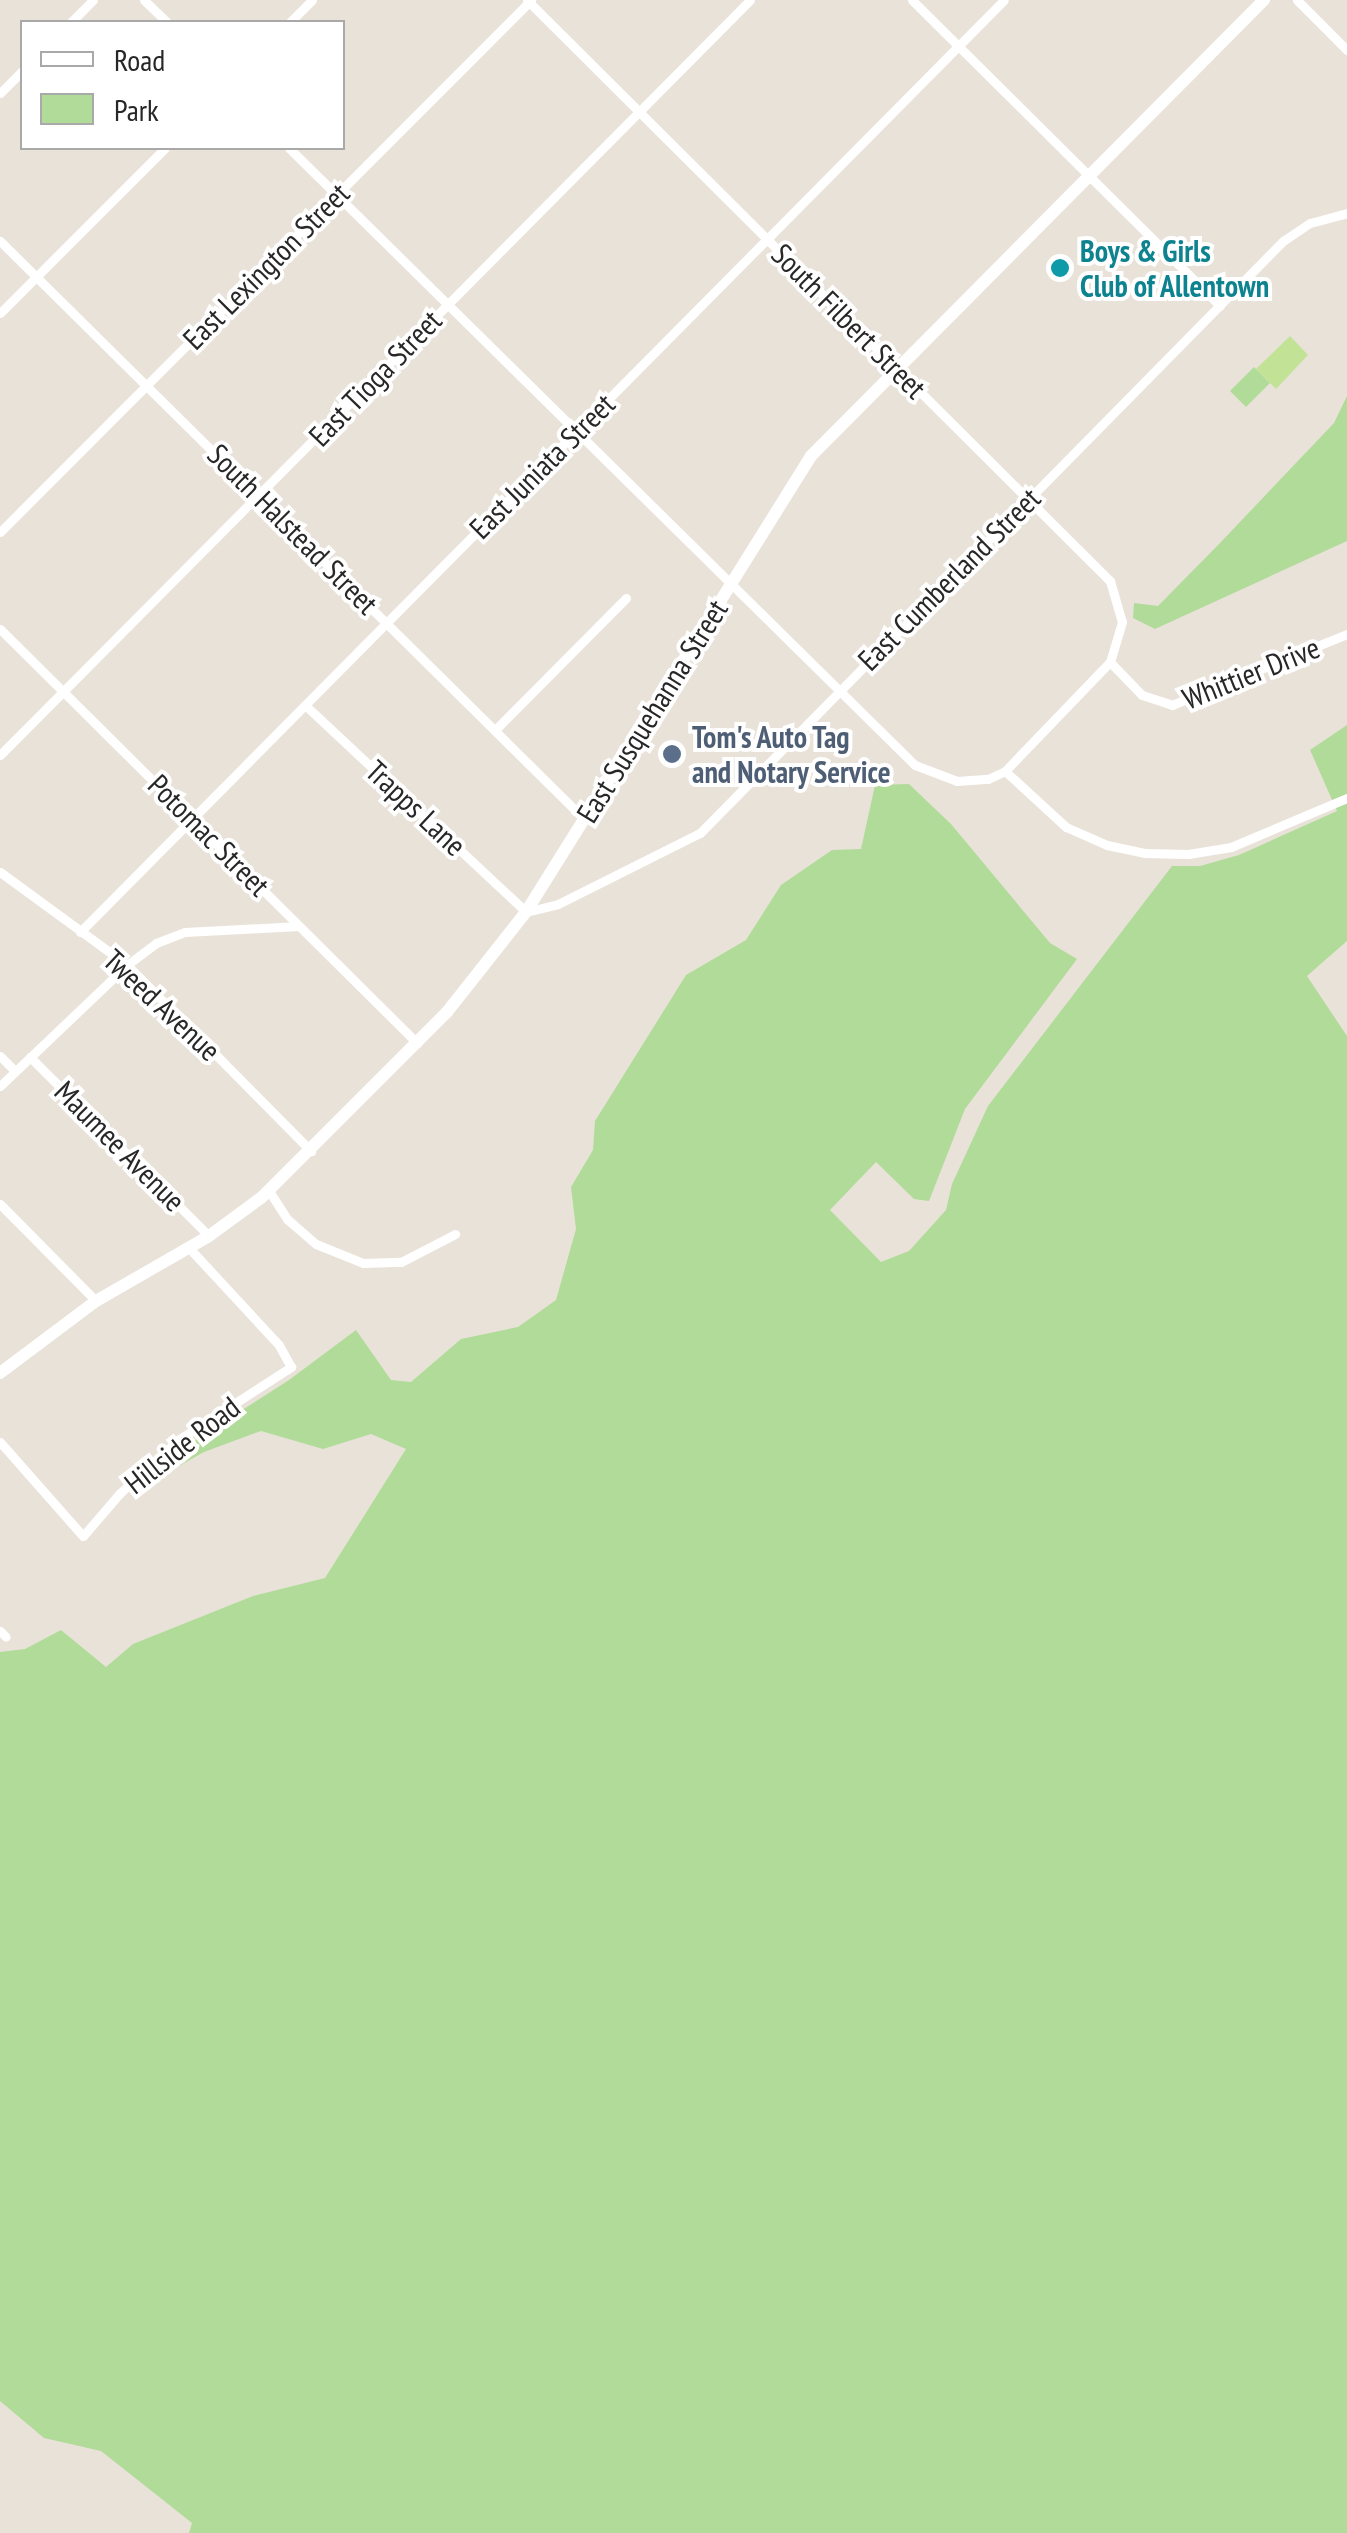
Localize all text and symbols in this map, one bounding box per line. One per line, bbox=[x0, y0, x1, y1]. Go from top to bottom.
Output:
legend bbox=[20, 20, 345, 150]
text: Road bbox=[114, 40, 165, 79]
text: Park bbox=[114, 90, 159, 129]
street label: East Lexington Street bbox=[175, 175, 357, 357]
place label: Boys & Girls Club of Allentown bbox=[1080, 233, 1270, 304]
street label: South Filbert Street bbox=[764, 236, 934, 406]
marker: Boys & Girls Club of Allentown bbox=[1049, 257, 1071, 279]
street label: East Tioga Street bbox=[301, 302, 449, 454]
street label: East Juniata Street bbox=[462, 386, 622, 546]
street label: South Halstead Street bbox=[200, 436, 386, 622]
street label: East Cumberland Street bbox=[850, 480, 1048, 678]
street label: East Susquehanna Street bbox=[569, 593, 735, 829]
street label: Whittier Drive bbox=[1177, 629, 1325, 717]
place label: Tom's Auto Tag and Notary Service bbox=[692, 719, 891, 790]
marker: Tom's Auto Tag and Notary Service bbox=[661, 743, 683, 765]
street label: Trapps Lane bbox=[359, 753, 473, 863]
street label: Potomac Street bbox=[141, 767, 277, 903]
street label: Tweed Avenue bbox=[96, 942, 228, 1068]
street label: Maumee Avenue bbox=[47, 1073, 193, 1219]
street label: Hillside Road bbox=[117, 1389, 247, 1501]

